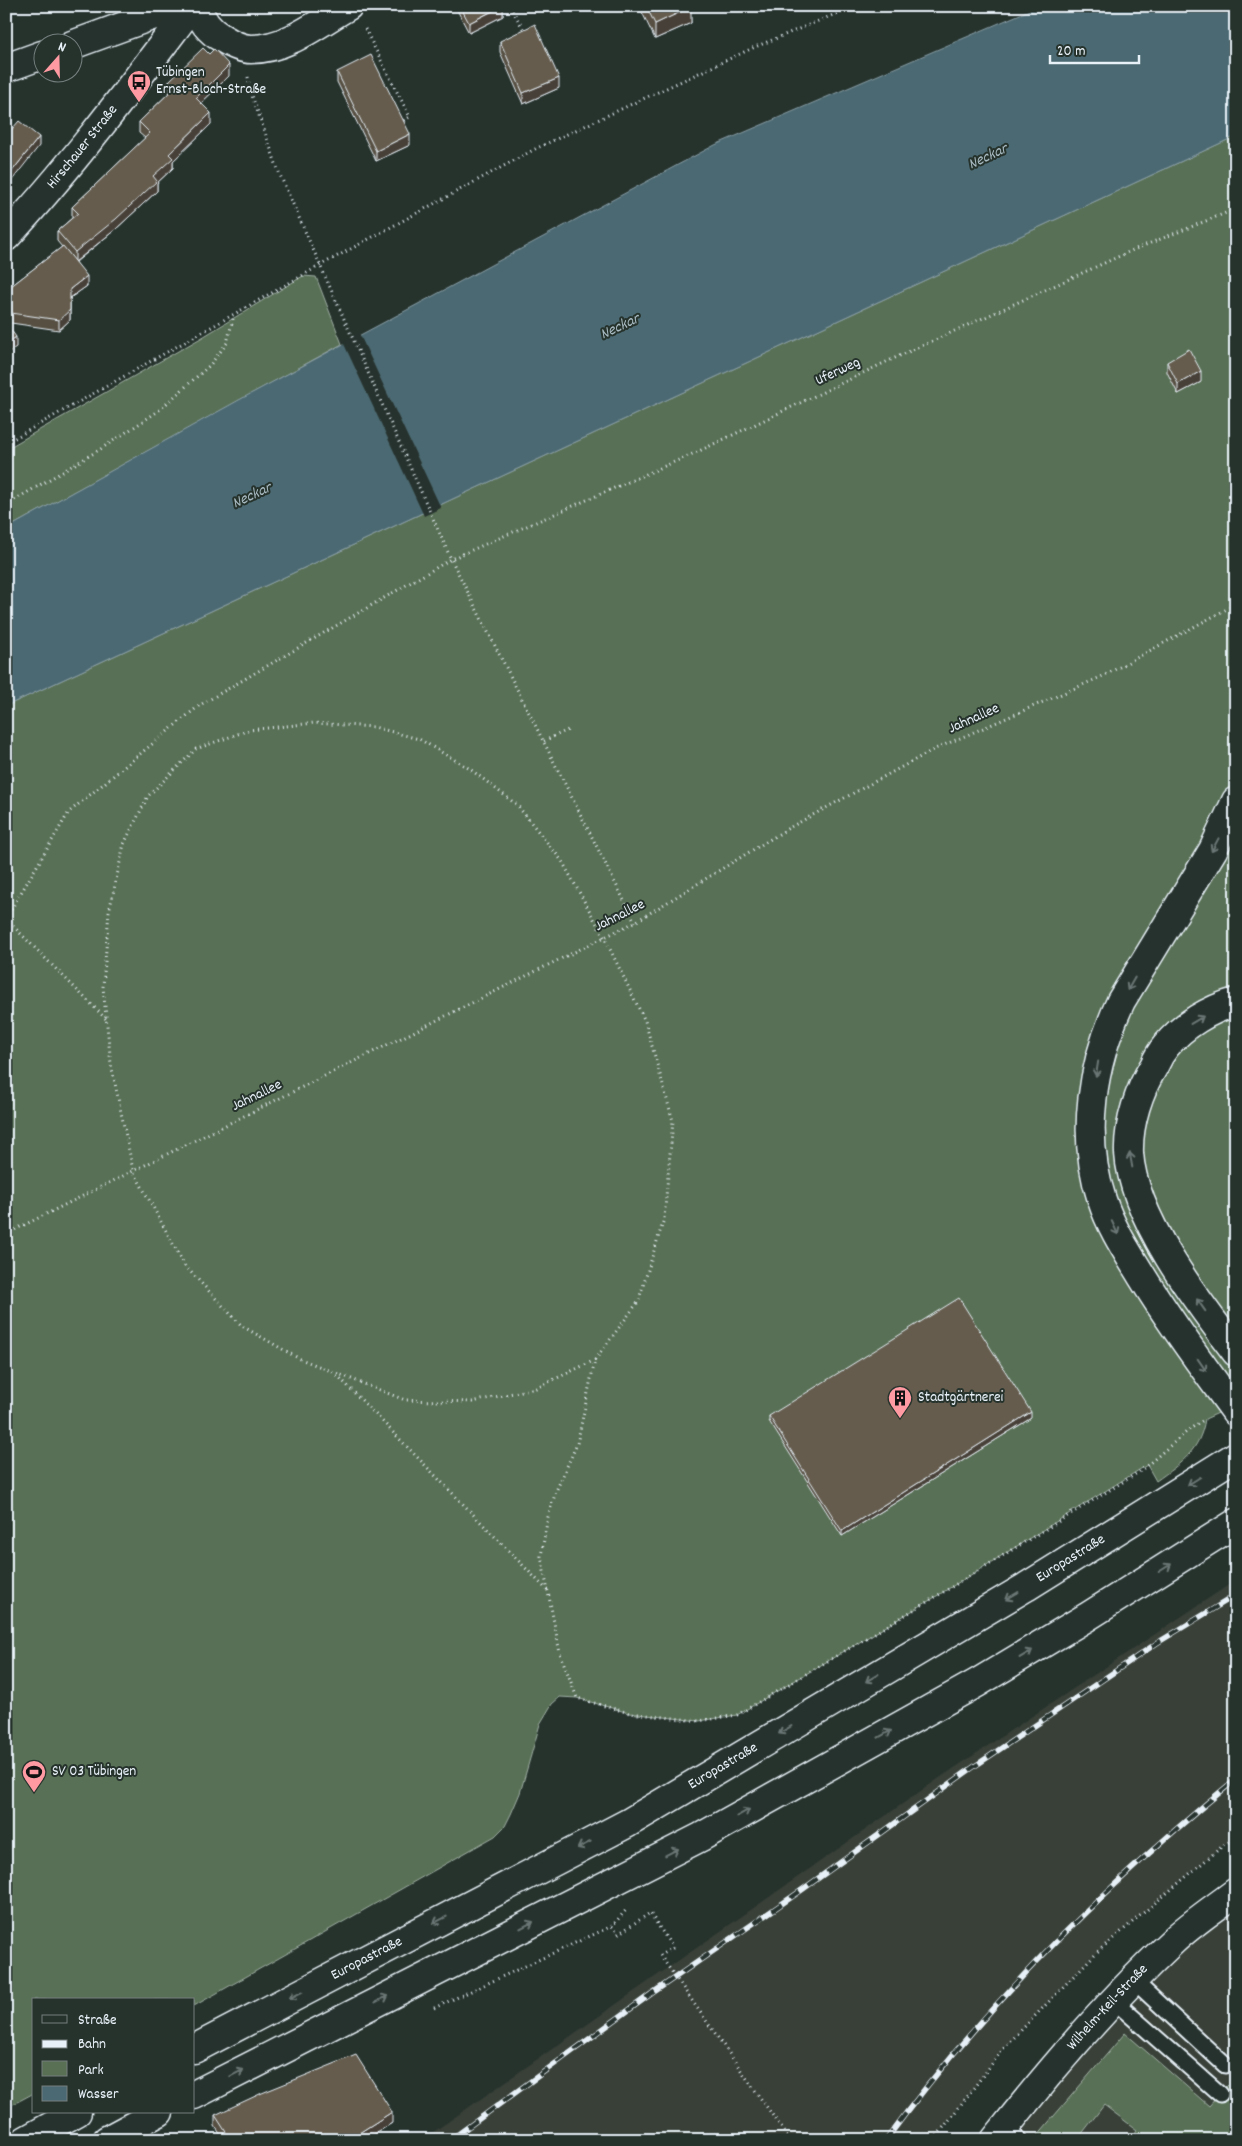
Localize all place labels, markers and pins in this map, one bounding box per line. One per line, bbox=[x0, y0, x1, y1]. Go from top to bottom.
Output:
place label: Tübingen Ernst-Bloch-Straße bbox=[156, 62, 267, 101]
bus stop icon: Tübingen Ernst-Bloch-Straße bbox=[126, 69, 152, 103]
building icon: Stadtgärtnerei bbox=[887, 1385, 913, 1419]
place label: Stadtgärtnerei bbox=[918, 1387, 1004, 1409]
sports icon: SV 03 Tübingen bbox=[21, 1759, 47, 1793]
place label: SV 03 Tübingen bbox=[52, 1761, 136, 1783]

